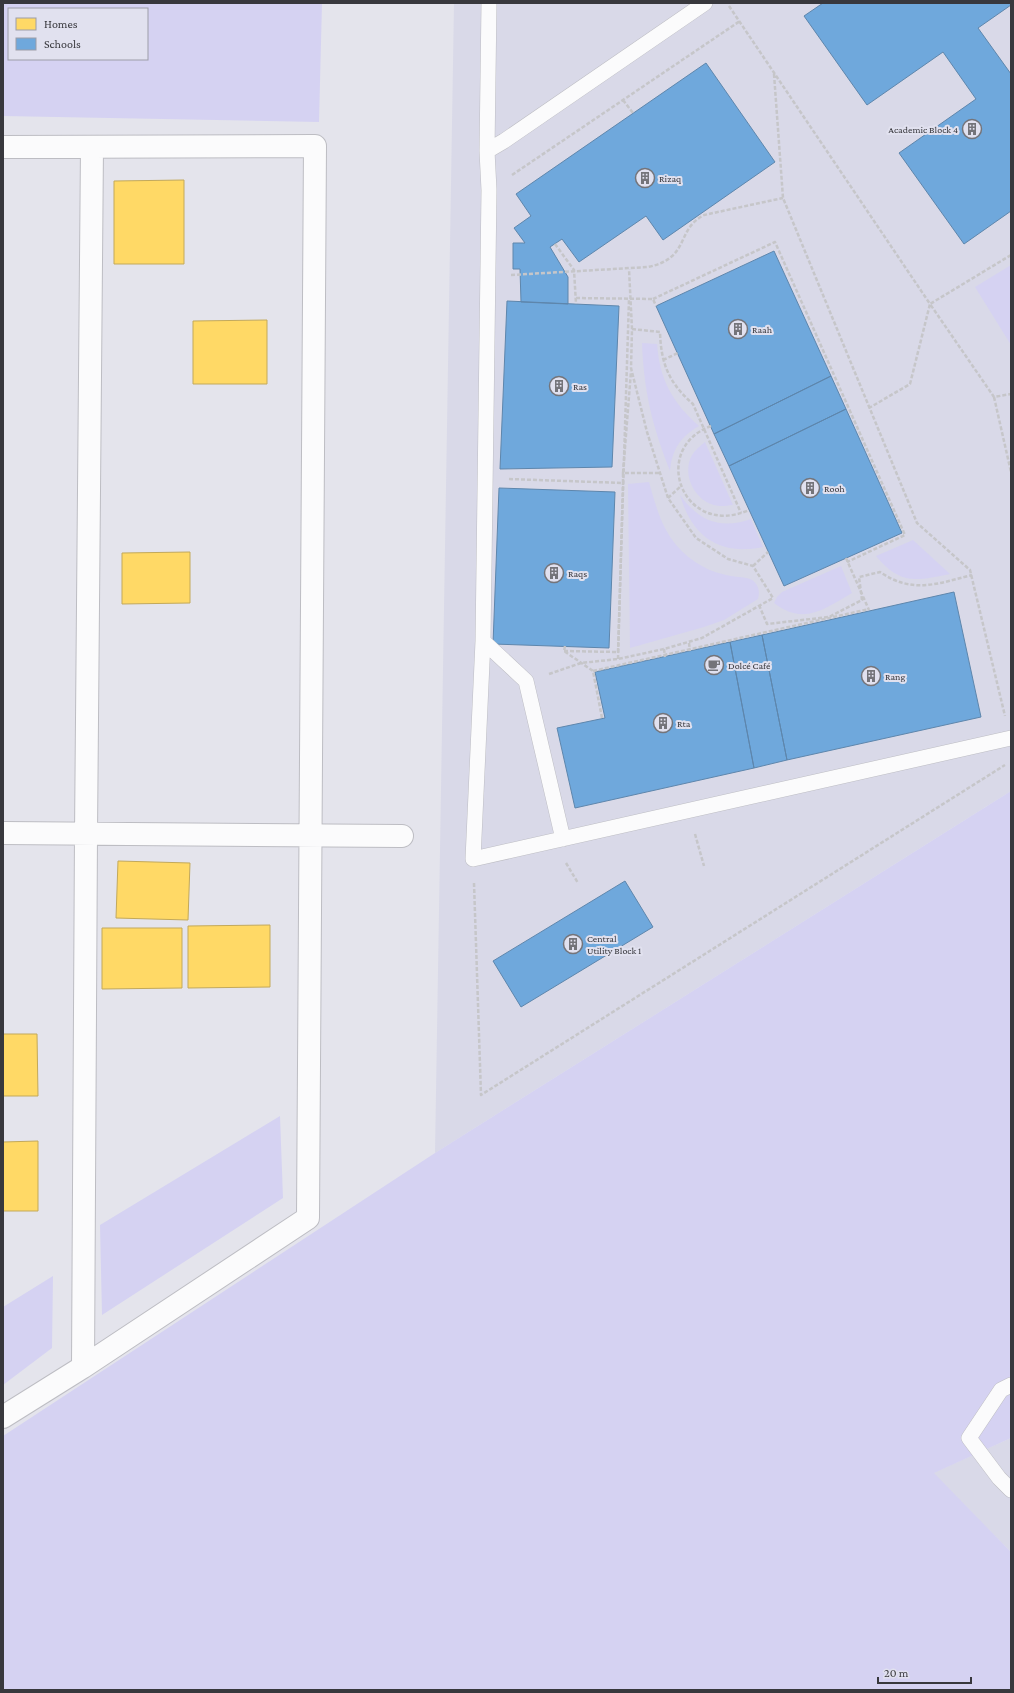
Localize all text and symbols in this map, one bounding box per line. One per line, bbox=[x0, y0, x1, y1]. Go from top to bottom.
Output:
legend bbox=[8, 8, 148, 60]
text: Homes bbox=[44, 17, 78, 31]
text: Schools bbox=[44, 37, 81, 51]
building icon: Academic Block 4 bbox=[961, 118, 983, 140]
place label: Academic Block 4 bbox=[888, 124, 958, 135]
building icon: Rizaq bbox=[634, 167, 656, 189]
place label: Rizaq bbox=[659, 173, 682, 184]
building icon: Raah bbox=[727, 318, 749, 340]
place label: Raah bbox=[752, 324, 773, 335]
building icon: Ras bbox=[548, 375, 570, 397]
place label: Ras bbox=[573, 381, 587, 392]
building icon: Rooh bbox=[799, 477, 821, 499]
place label: Rooh bbox=[824, 483, 845, 494]
building icon: Raqs bbox=[543, 562, 565, 584]
place label: Raqs bbox=[568, 568, 587, 579]
cafe icon: Dolcé Café bbox=[703, 654, 725, 676]
place label: Dolcé Café bbox=[728, 660, 771, 671]
building icon: Rang bbox=[860, 665, 882, 687]
place label: Rang bbox=[885, 671, 905, 682]
building icon: Rta bbox=[652, 712, 674, 734]
place label: Rta bbox=[677, 718, 691, 729]
building icon: Central Utility Block 1 bbox=[562, 933, 584, 955]
place label: Central Utility Block 1 bbox=[587, 933, 641, 956]
scale bar bbox=[878, 1659, 971, 1685]
text: 20 m bbox=[884, 1666, 909, 1680]

